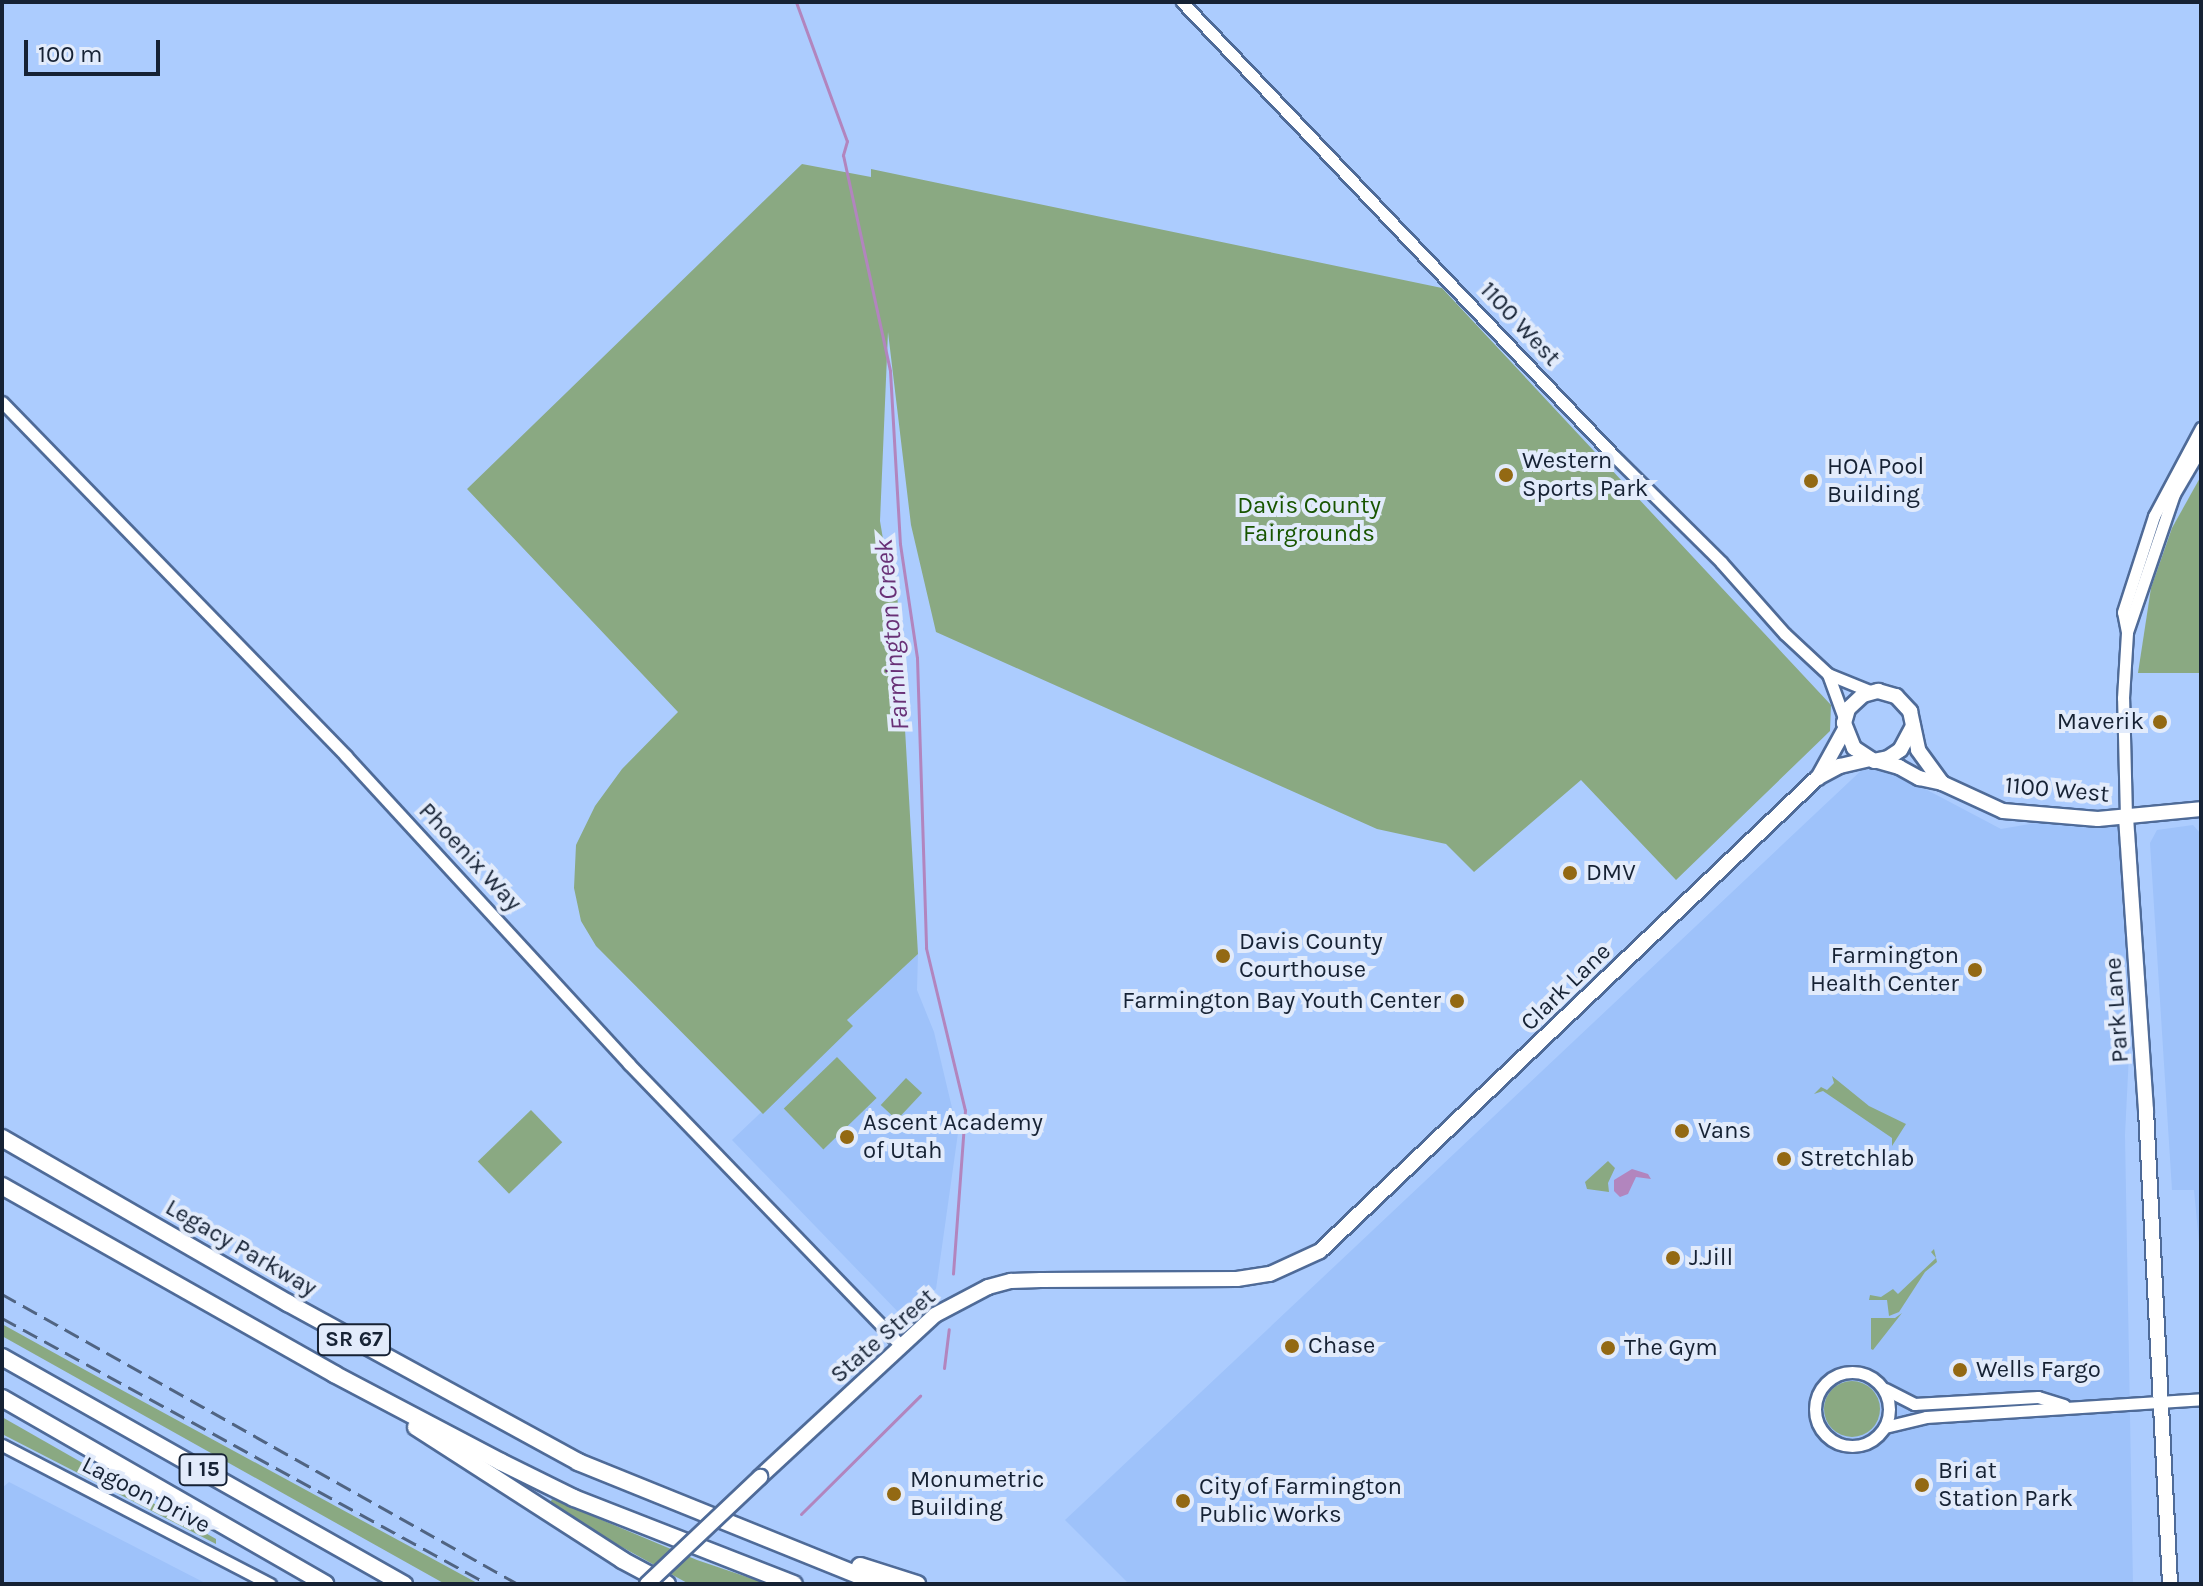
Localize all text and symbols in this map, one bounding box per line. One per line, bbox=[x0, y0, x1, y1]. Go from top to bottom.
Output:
scale bar bbox=[28, 24, 164, 74]
text: 100 m bbox=[38, 40, 103, 68]
street label: 1100 West bbox=[1474, 276, 1566, 372]
place label: Western Sports Park bbox=[1522, 447, 1648, 503]
place label: HOA Pool Building bbox=[1827, 453, 1924, 509]
marker: Western Sports Park bbox=[1497, 466, 1515, 484]
marker: HOA Pool Building bbox=[1802, 472, 1820, 490]
park label: Davis County Fairgrounds bbox=[1237, 492, 1381, 548]
water label: Farmington Creek bbox=[868, 538, 916, 732]
place label: Maverik bbox=[2057, 708, 2144, 736]
marker: Maverik bbox=[2151, 713, 2169, 731]
street label: 1100 West bbox=[2004, 771, 2110, 809]
street label: Phoenix Way bbox=[412, 797, 528, 917]
place label: DMV bbox=[1586, 859, 1636, 887]
marker: DMV bbox=[1561, 864, 1579, 882]
place label: Davis County Courthouse bbox=[1239, 928, 1383, 984]
street label: Clark Lane bbox=[1515, 937, 1617, 1037]
place label: Farmington Health Center bbox=[1810, 942, 1959, 998]
marker: Davis County Courthouse bbox=[1214, 947, 1232, 965]
street label: Park Lane bbox=[2099, 956, 2135, 1064]
marker: Farmington Health Center bbox=[1966, 961, 1984, 979]
place label: Farmington Bay Youth Center bbox=[1122, 987, 1441, 1015]
marker: Farmington Bay Youth Center bbox=[1448, 992, 1466, 1010]
place label: Ascent Academy of Utah bbox=[863, 1109, 1043, 1165]
place label: Vans bbox=[1698, 1117, 1751, 1145]
marker: Vans bbox=[1673, 1122, 1691, 1140]
marker: Ascent Academy of Utah bbox=[838, 1128, 856, 1146]
place label: Stretchlab bbox=[1800, 1145, 1915, 1173]
marker: Stretchlab bbox=[1775, 1150, 1793, 1168]
street label: Legacy Parkway bbox=[160, 1193, 322, 1303]
place label: J.Jill bbox=[1689, 1244, 1733, 1272]
marker: J.Jill bbox=[1664, 1249, 1682, 1267]
street label: State Street bbox=[825, 1283, 941, 1389]
road number: SR 67 bbox=[316, 1322, 392, 1358]
place label: Chase bbox=[1308, 1332, 1375, 1360]
place label: The Gym bbox=[1624, 1334, 1718, 1362]
marker: Chase bbox=[1283, 1337, 1301, 1355]
marker: The Gym bbox=[1599, 1339, 1617, 1357]
place label: Wells Fargo bbox=[1976, 1356, 2101, 1384]
marker: Wells Fargo bbox=[1951, 1361, 1969, 1379]
street label: Lagoon Drive bbox=[77, 1450, 215, 1540]
road number: I 15 bbox=[177, 1452, 229, 1488]
place label: Bri at Station Park bbox=[1938, 1457, 2073, 1513]
place label: Monumetric Building bbox=[910, 1466, 1044, 1522]
place label: City of Farmington Public Works bbox=[1199, 1473, 1402, 1529]
marker: Bri at Station Park bbox=[1913, 1476, 1931, 1494]
marker: Monumetric Building bbox=[885, 1485, 903, 1503]
marker: City of Farmington Public Works bbox=[1174, 1492, 1192, 1510]

